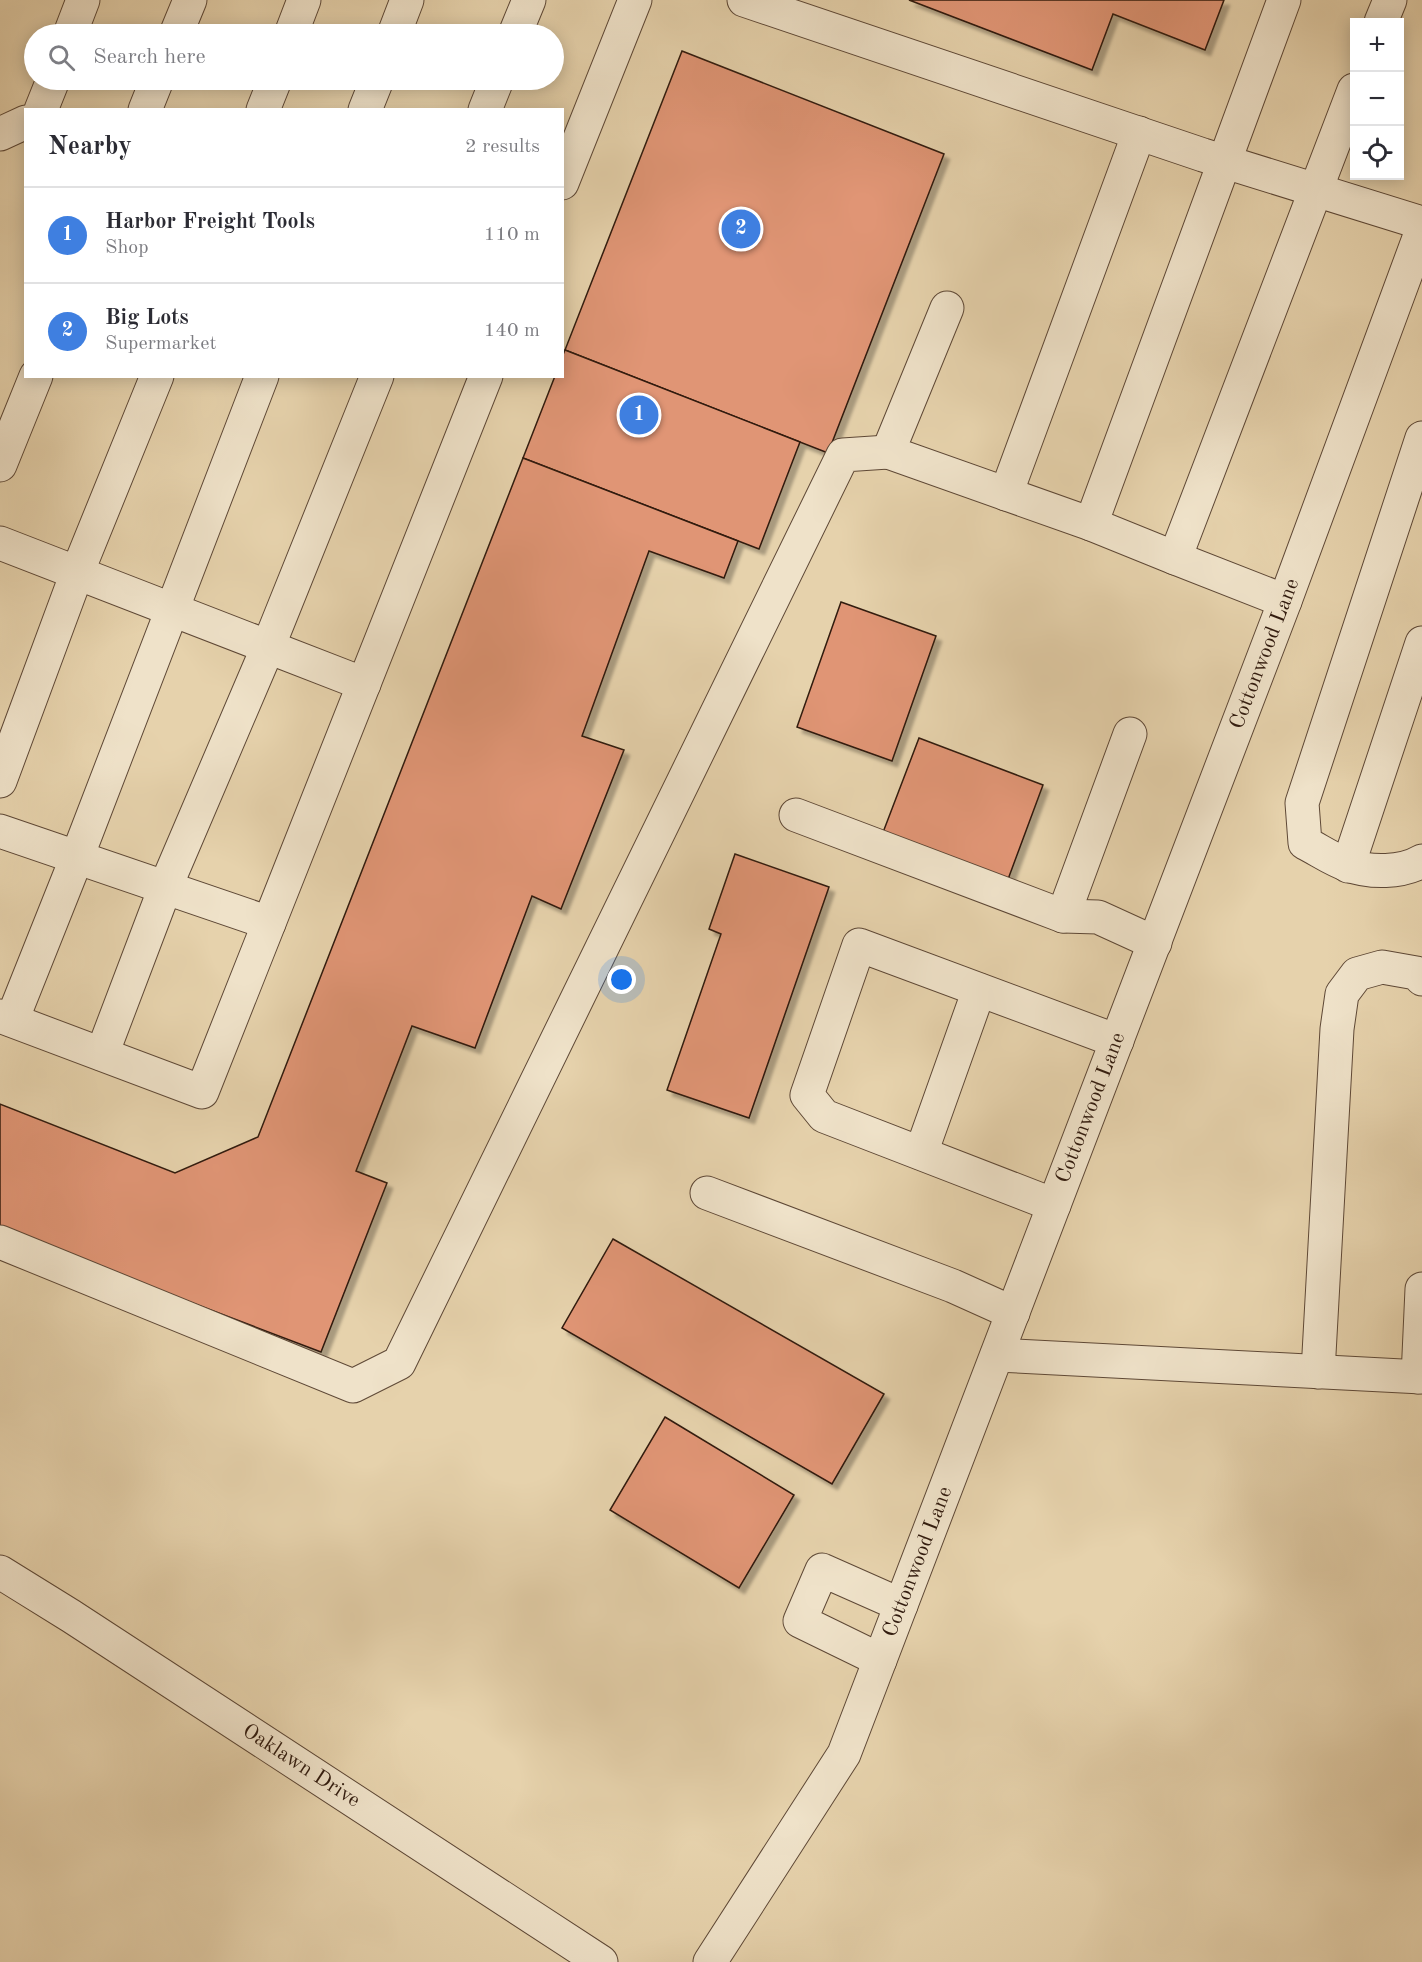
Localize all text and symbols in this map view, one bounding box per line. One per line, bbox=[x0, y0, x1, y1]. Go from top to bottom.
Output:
map controls bbox=[1350, 18, 1404, 180]
button: + bbox=[1350, 18, 1404, 72]
search box bbox=[24, 24, 564, 90]
icon: search bbox=[45, 41, 78, 74]
text: Search here bbox=[93, 46, 206, 68]
button: − bbox=[1350, 72, 1404, 126]
button: locate bbox=[1350, 126, 1404, 180]
text: Nearby bbox=[48, 134, 132, 160]
text: 2 results bbox=[465, 137, 540, 157]
pin: 2 bbox=[722, 206, 760, 252]
text: Harbor Freight Tools bbox=[105, 211, 315, 233]
text: 1 bbox=[62, 225, 73, 245]
text: 110 m bbox=[484, 225, 540, 245]
text: Shop bbox=[105, 238, 149, 258]
text: Big Lots bbox=[105, 307, 189, 329]
text: 2 bbox=[62, 321, 73, 341]
text: 140 m bbox=[484, 321, 540, 341]
text: Supermarket bbox=[105, 334, 216, 354]
pin: 1 bbox=[620, 392, 658, 438]
street label: Cottonwood Lane bbox=[1227, 576, 1303, 732]
your location bbox=[607, 965, 636, 994]
street label: Cottonwood Lane bbox=[1053, 1030, 1129, 1186]
street label: Cottonwood Lane bbox=[880, 1484, 956, 1640]
street label: Oaklawn Drive bbox=[238, 1720, 364, 1812]

